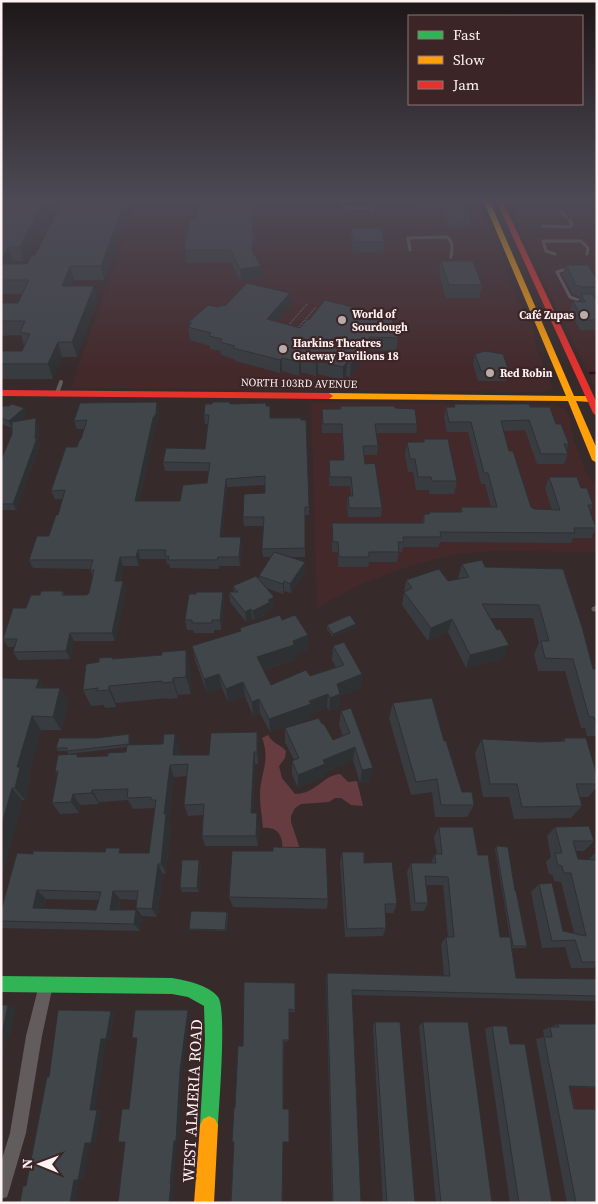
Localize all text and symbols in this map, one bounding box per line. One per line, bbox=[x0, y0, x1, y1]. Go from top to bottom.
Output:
legend bbox=[408, 15, 583, 105]
text: Fast bbox=[453, 24, 480, 45]
text: Slow bbox=[453, 49, 485, 70]
text: Jam bbox=[452, 74, 480, 95]
place label: World of Sourdough bbox=[352, 307, 408, 335]
place label: Café Zupas bbox=[519, 308, 574, 323]
marker: Café Zupas bbox=[578, 309, 590, 321]
marker: World of Sourdough bbox=[336, 314, 348, 326]
place label: Harkins Theatres Gateway Pavilions 18 bbox=[293, 336, 399, 364]
marker: Harkins Theatres Gateway Pavilions 18 bbox=[277, 343, 289, 355]
place label: Red Robin bbox=[500, 366, 553, 381]
marker: Red Robin bbox=[484, 367, 496, 379]
street label: NORTH 103RD AVENUE bbox=[241, 375, 358, 392]
street label: WEST ALMERIA ROAD bbox=[177, 1019, 207, 1183]
north arrow bbox=[15, 1139, 65, 1189]
text: N bbox=[17, 1158, 37, 1169]

